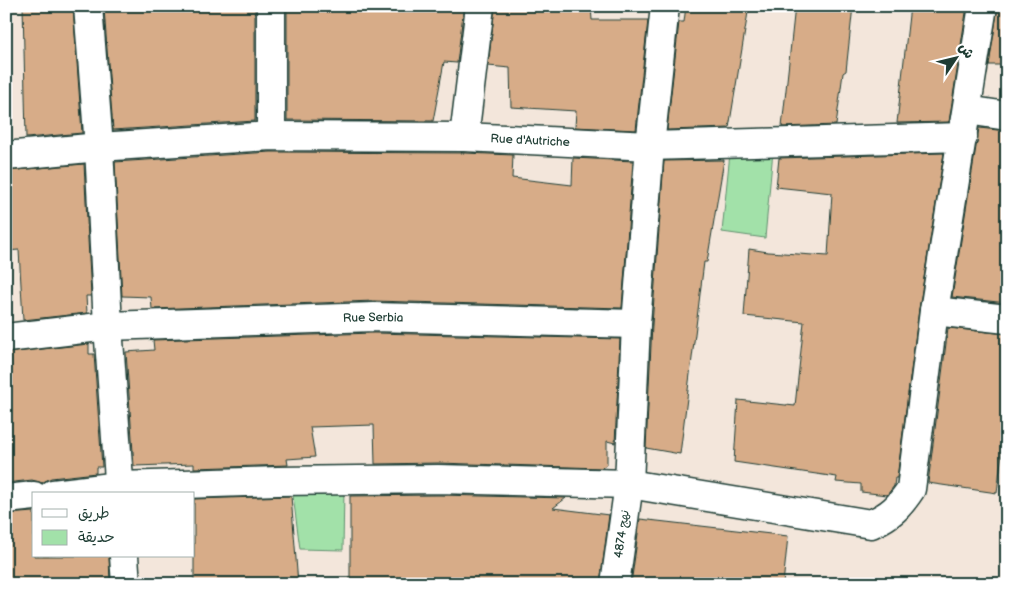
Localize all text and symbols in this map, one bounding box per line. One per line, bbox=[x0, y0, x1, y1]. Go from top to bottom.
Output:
north arrow bbox=[930, 32, 980, 82]
text: ش bbox=[955, 40, 978, 62]
street label: Rue d'Autriche bbox=[490, 131, 570, 150]
street label: Rue Serbia bbox=[343, 309, 404, 326]
legend bbox=[32, 492, 195, 558]
text: طريق bbox=[78, 504, 110, 523]
street label: نهج 4874 bbox=[611, 509, 634, 559]
text: حديقة bbox=[78, 528, 115, 547]

